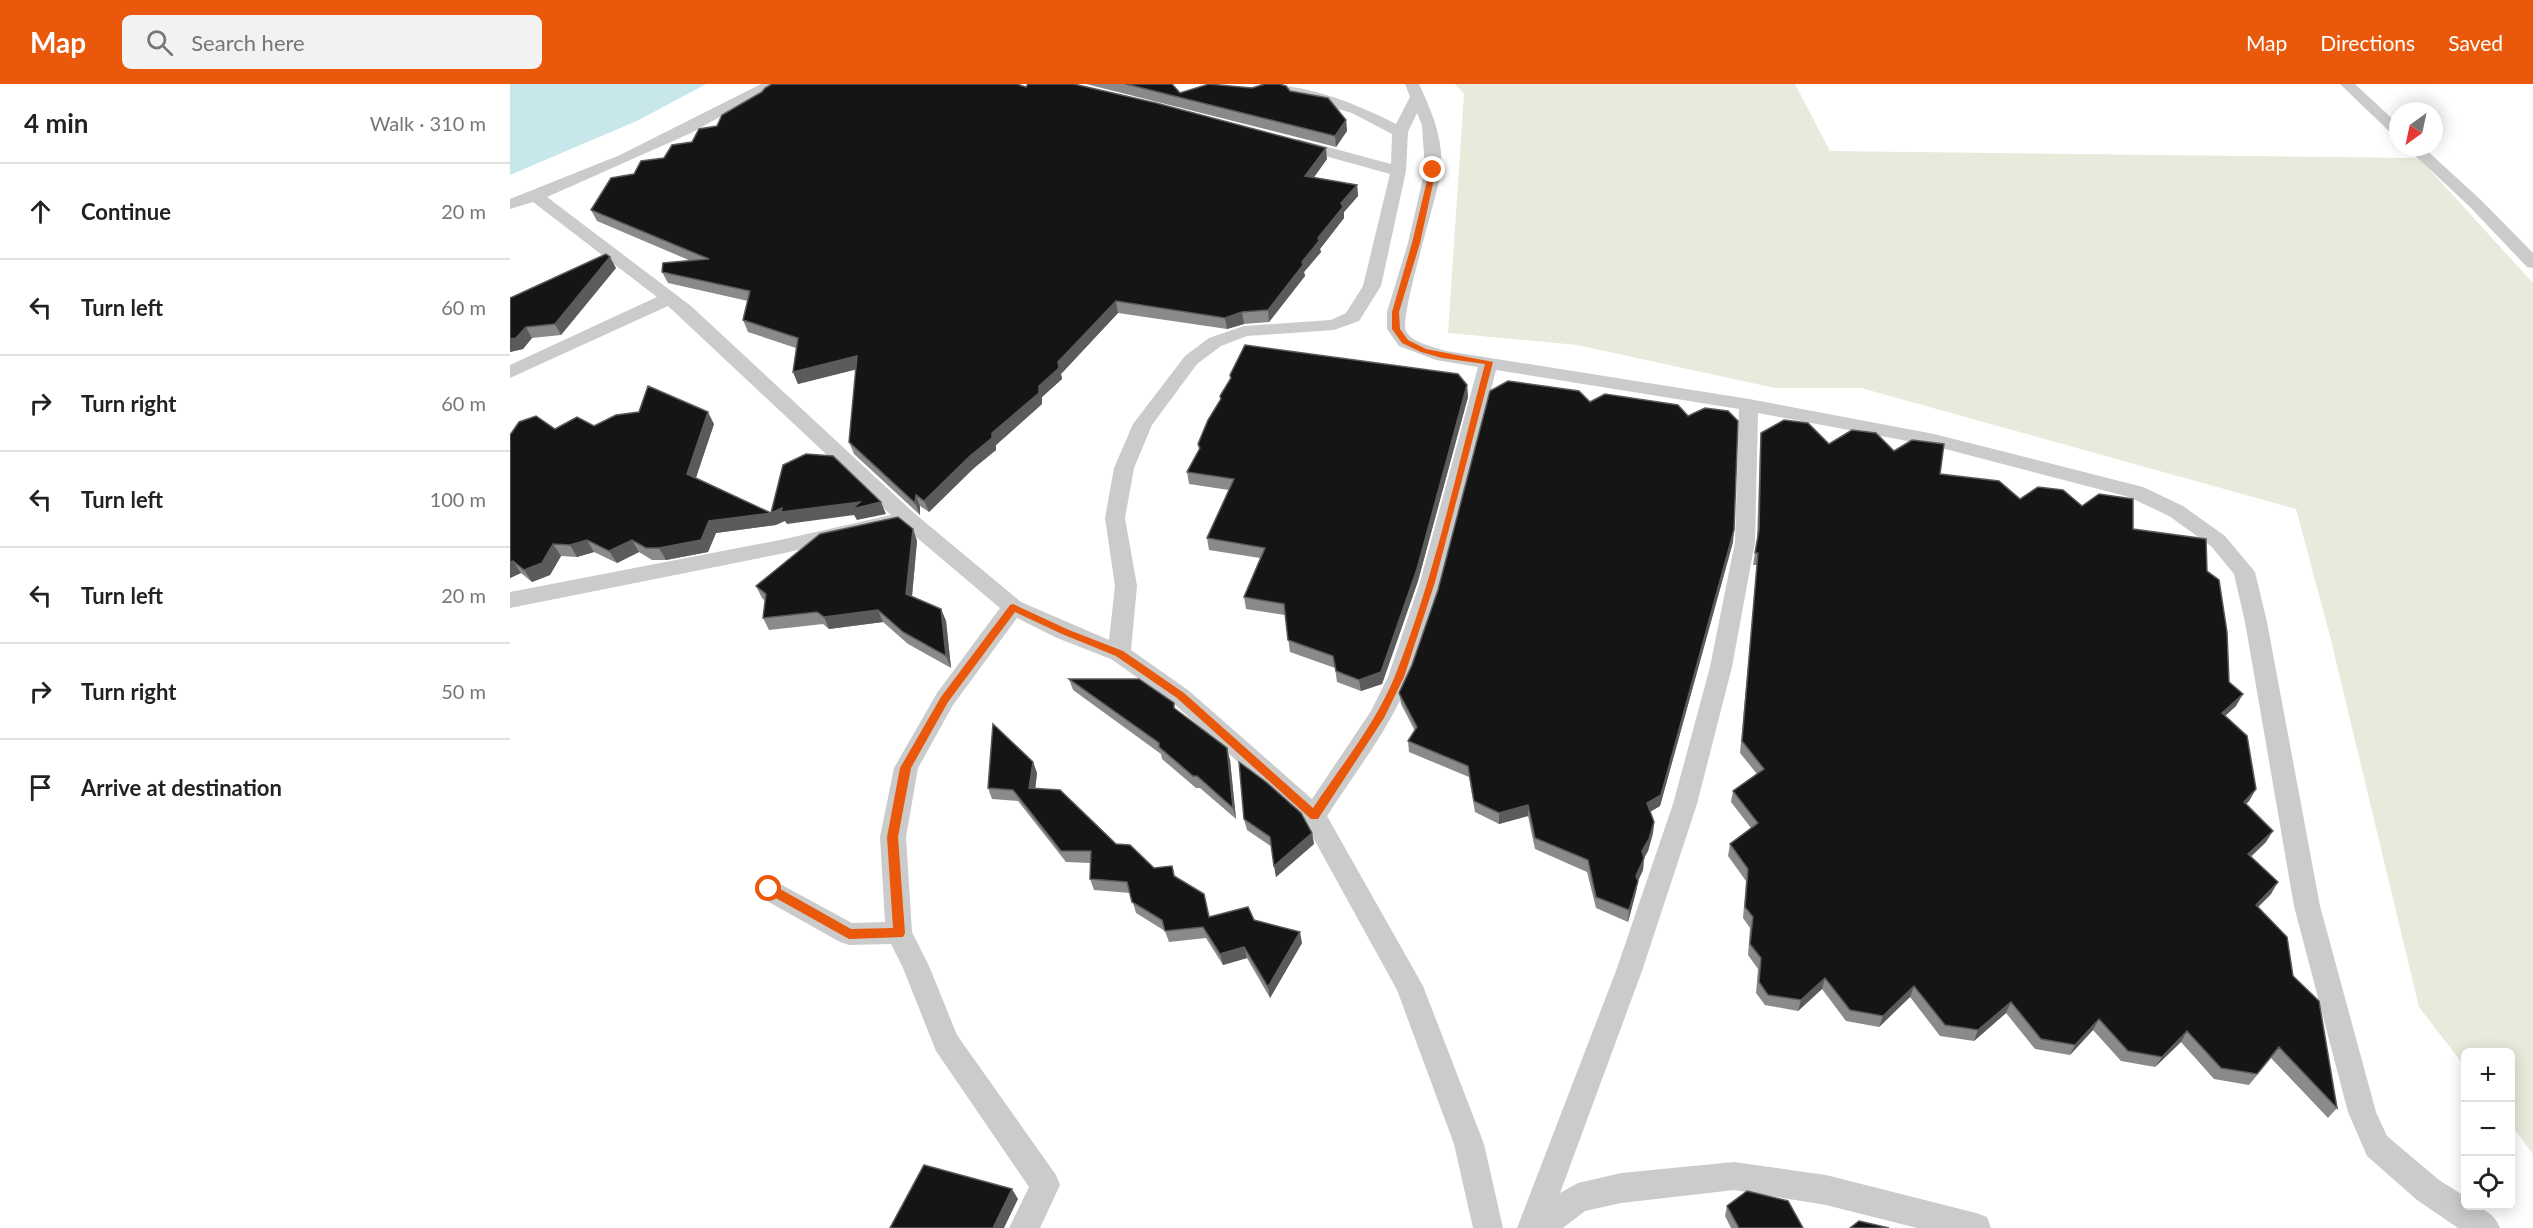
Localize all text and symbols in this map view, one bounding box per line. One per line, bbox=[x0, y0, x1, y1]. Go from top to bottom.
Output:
search box bbox=[122, 15, 542, 69]
text: Map bbox=[30, 25, 86, 59]
icon: search bbox=[143, 26, 176, 59]
text: Search here bbox=[191, 29, 305, 56]
text: Map bbox=[2246, 30, 2287, 55]
text: Directions bbox=[2320, 30, 2415, 55]
text: Saved bbox=[2448, 30, 2503, 55]
north arrow bbox=[2389, 102, 2443, 156]
text: 4 min bbox=[24, 107, 88, 139]
text: Walk · 310 m bbox=[370, 111, 486, 135]
route end bbox=[1419, 156, 1445, 182]
icon: ahead bbox=[24, 195, 57, 228]
text: Continue bbox=[81, 198, 171, 225]
text: 20 m bbox=[441, 199, 486, 223]
icon: left bbox=[24, 291, 57, 324]
text: Turn left bbox=[81, 294, 163, 321]
text: 60 m bbox=[441, 295, 486, 319]
icon: right bbox=[24, 387, 57, 420]
text: Turn right bbox=[81, 390, 176, 417]
text: 60 m bbox=[441, 391, 486, 415]
icon: left bbox=[24, 483, 57, 516]
text: Turn left bbox=[81, 486, 163, 513]
text: 100 m bbox=[430, 487, 486, 511]
icon: left bbox=[24, 579, 57, 612]
text: Turn left bbox=[81, 582, 163, 609]
text: 20 m bbox=[441, 583, 486, 607]
icon: right bbox=[24, 675, 57, 708]
text: Turn right bbox=[81, 678, 176, 705]
text: 50 m bbox=[441, 679, 486, 703]
icon: arrive bbox=[24, 771, 57, 804]
text: Arrive at destination bbox=[81, 774, 282, 801]
route start bbox=[755, 875, 781, 901]
map controls bbox=[2461, 1048, 2515, 1210]
button: + bbox=[2461, 1048, 2515, 1102]
button: − bbox=[2461, 1102, 2515, 1156]
button: locate bbox=[2461, 1156, 2515, 1210]

